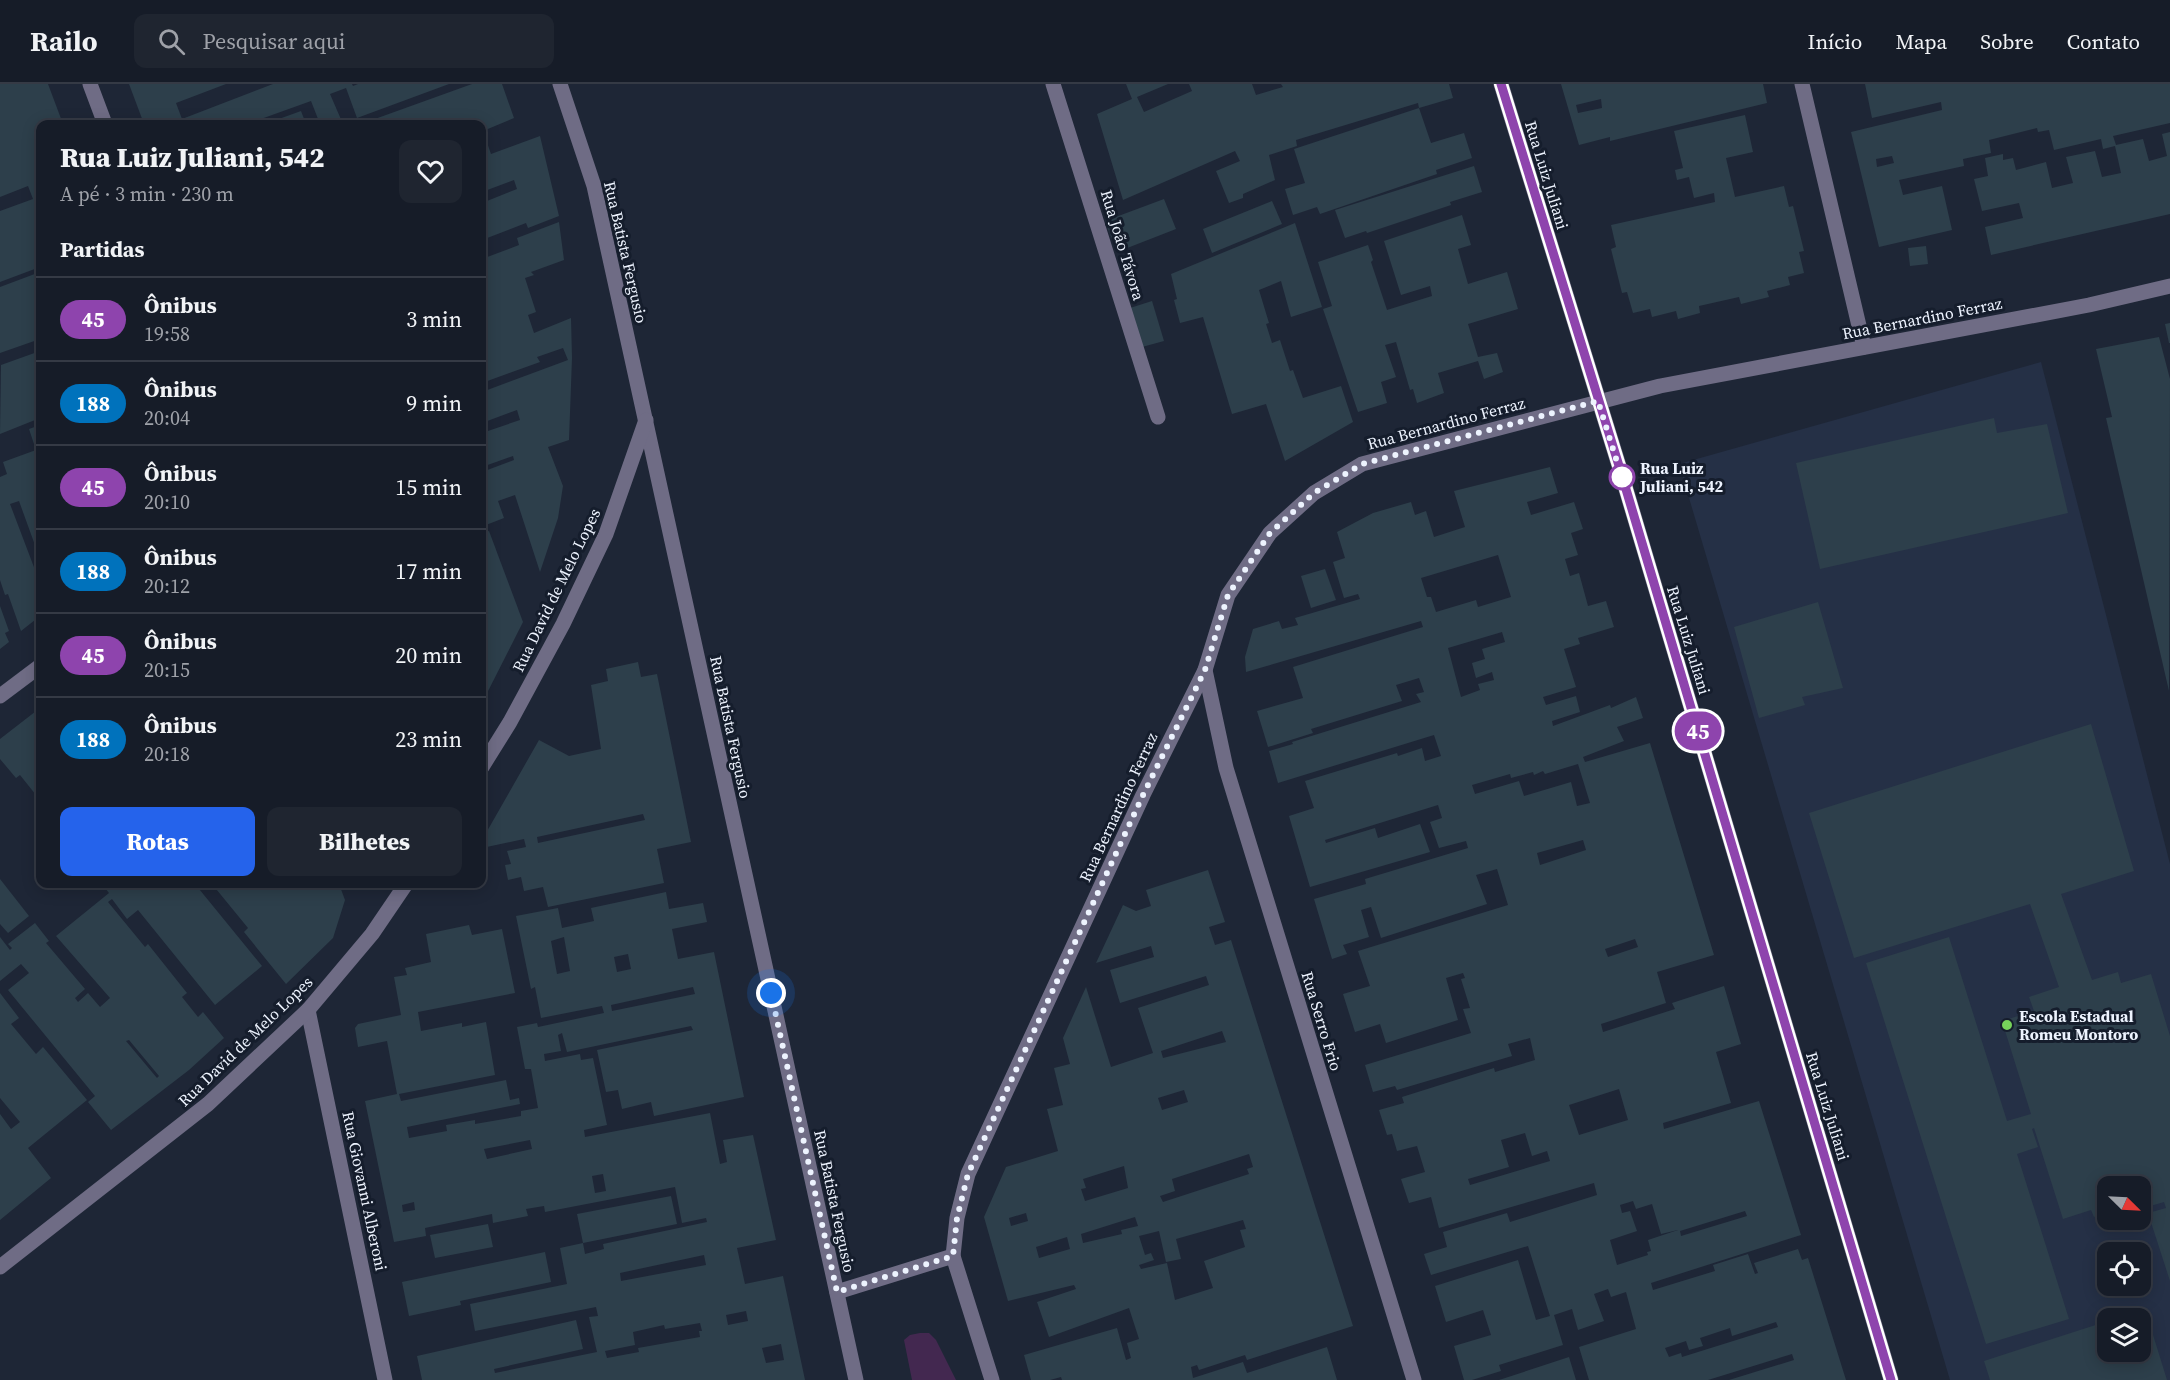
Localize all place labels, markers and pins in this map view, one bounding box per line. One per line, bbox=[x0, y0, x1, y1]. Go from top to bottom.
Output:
place label: Rua Luiz Juliani, 542 bbox=[1639, 457, 1724, 497]
marker: Rua Luiz Juliani, 542 bbox=[1609, 464, 1635, 490]
place label: Escola Estadual Romeu Montoro bbox=[2019, 1005, 2138, 1045]
marker: Escola Estadual Romeu Montoro bbox=[2000, 1018, 2014, 1032]

